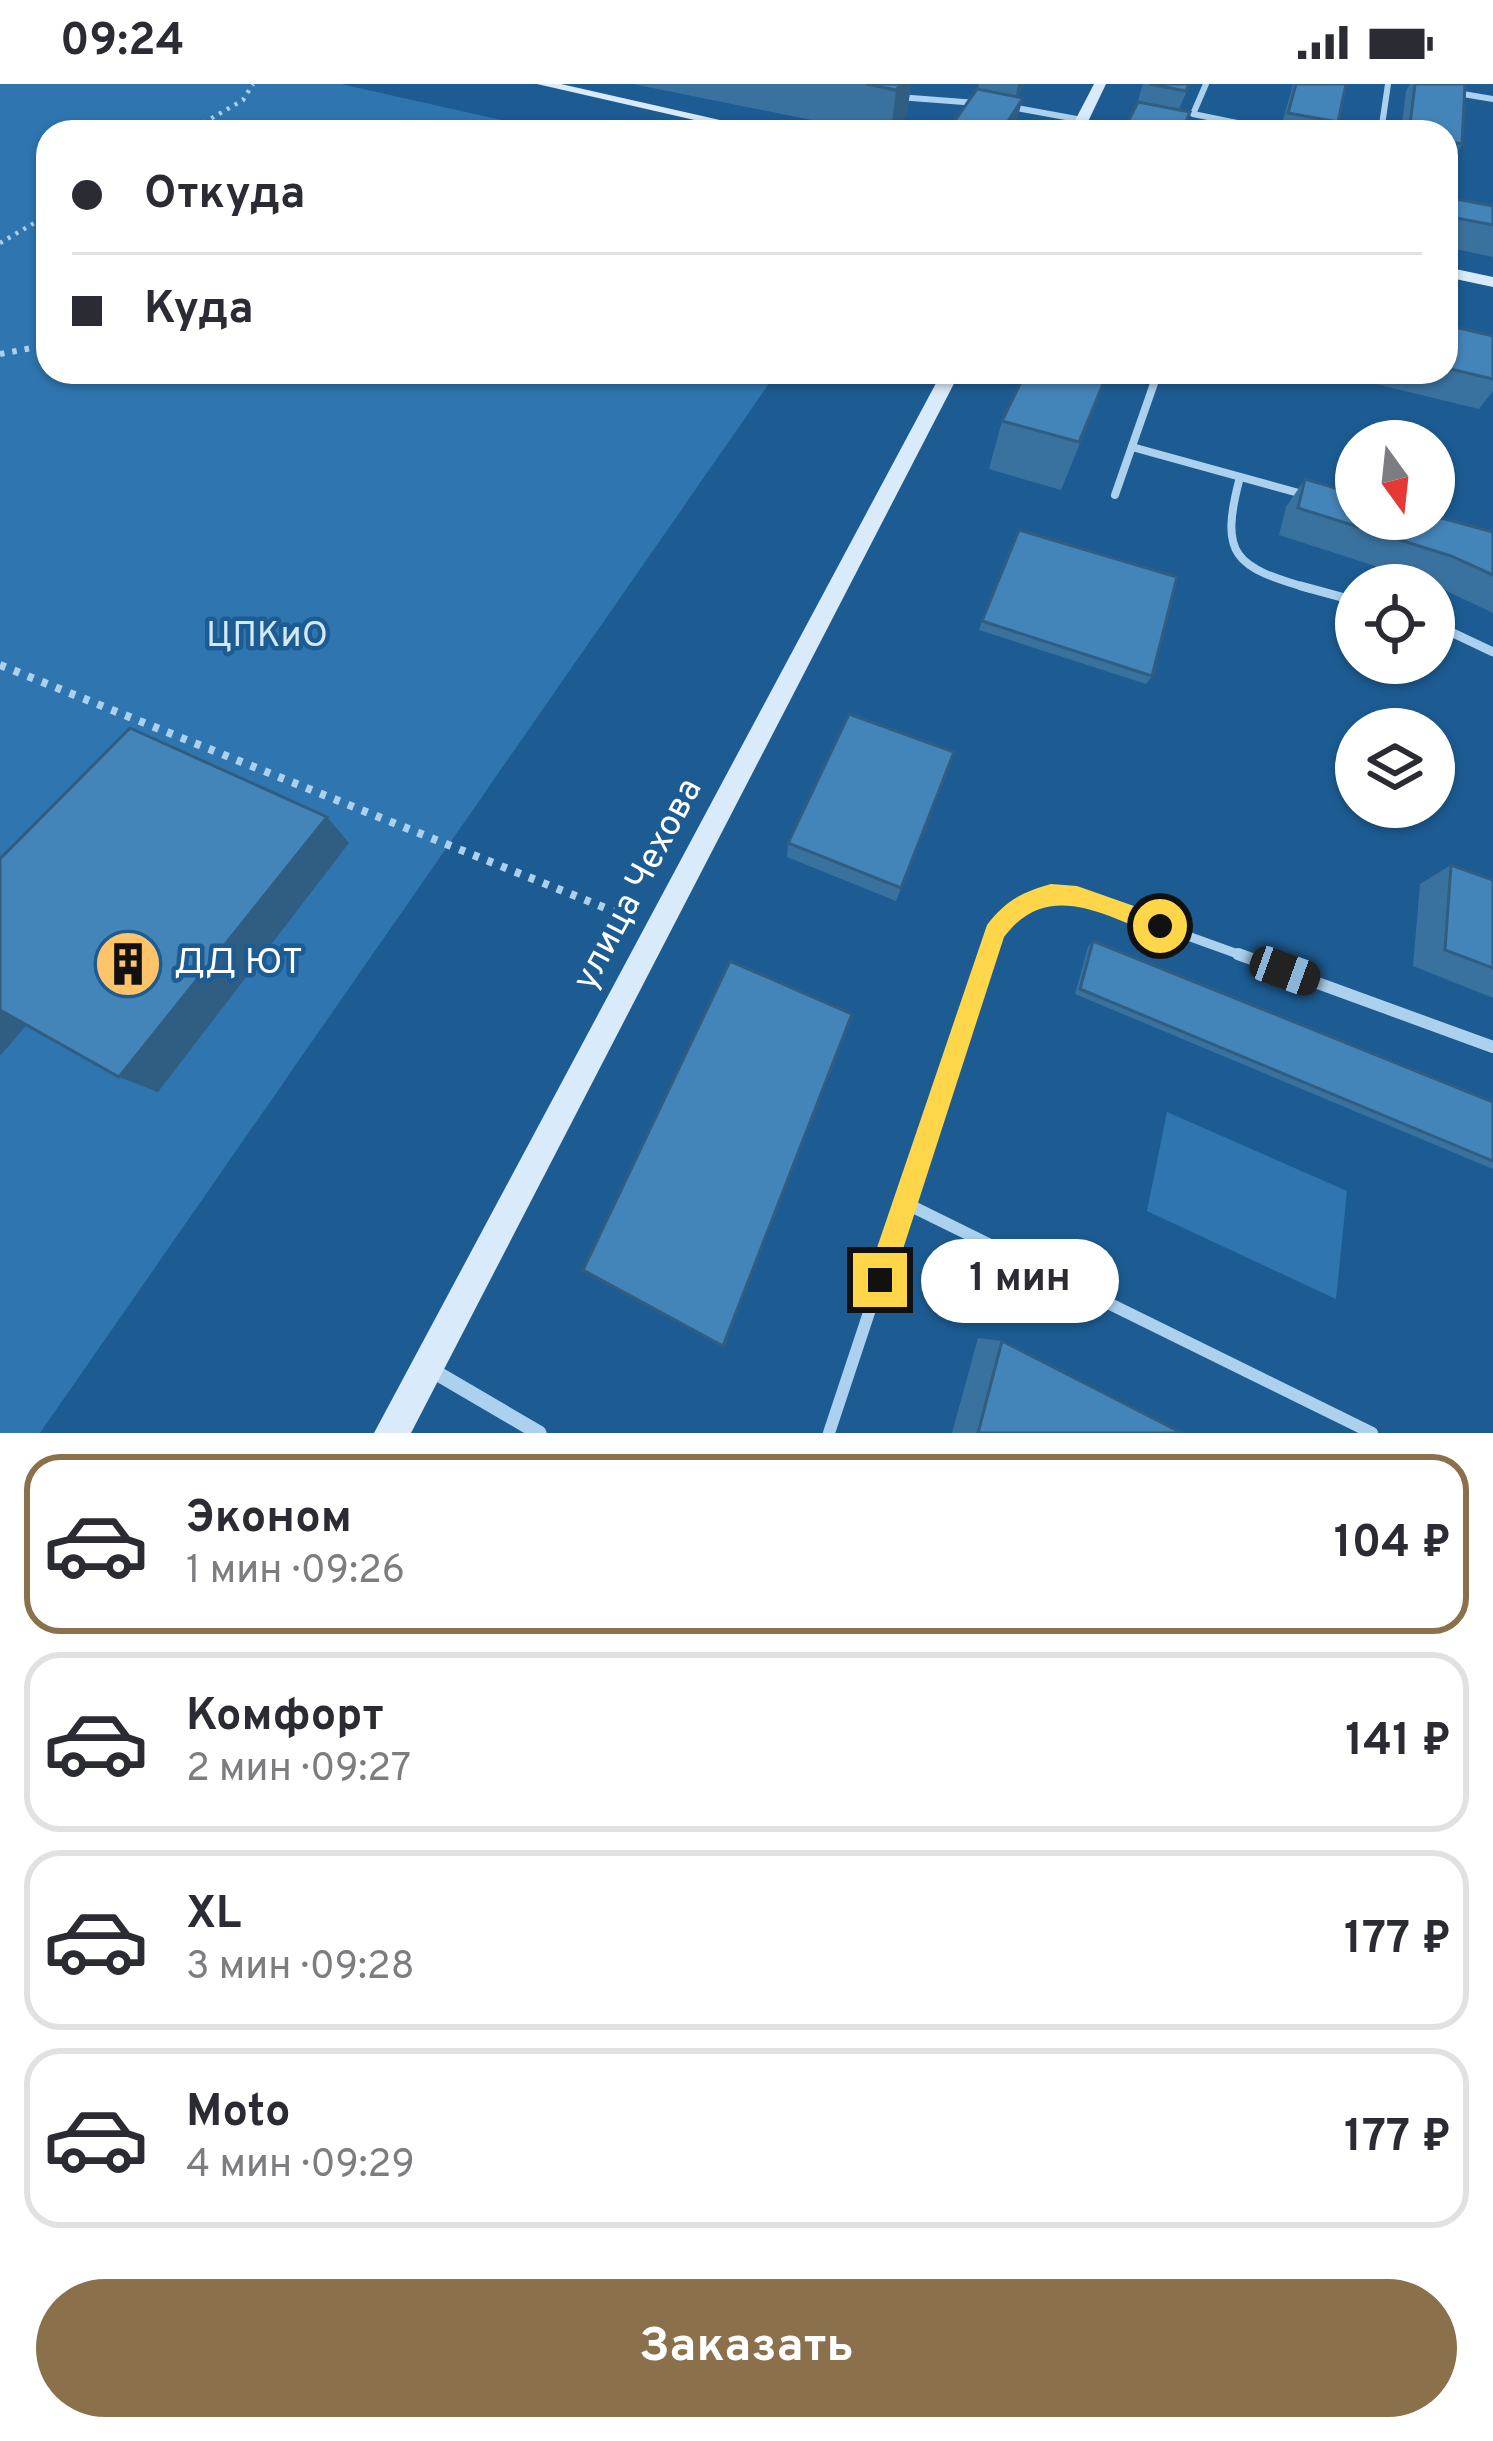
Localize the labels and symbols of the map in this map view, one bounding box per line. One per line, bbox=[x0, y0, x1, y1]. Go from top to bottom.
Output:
north arrow bbox=[1335, 420, 1455, 540]
park label: ЦПКиО bbox=[206, 614, 328, 660]
street label: улица Чехова bbox=[564, 771, 714, 999]
route start bbox=[1133, 899, 1187, 953]
building icon: ДД ЮТ bbox=[93, 929, 163, 999]
place label: ДД ЮТ bbox=[174, 941, 303, 987]
car bbox=[1245, 942, 1325, 1000]
callout: 1 мин bbox=[922, 1238, 1120, 1322]
route end bbox=[853, 1253, 907, 1307]

